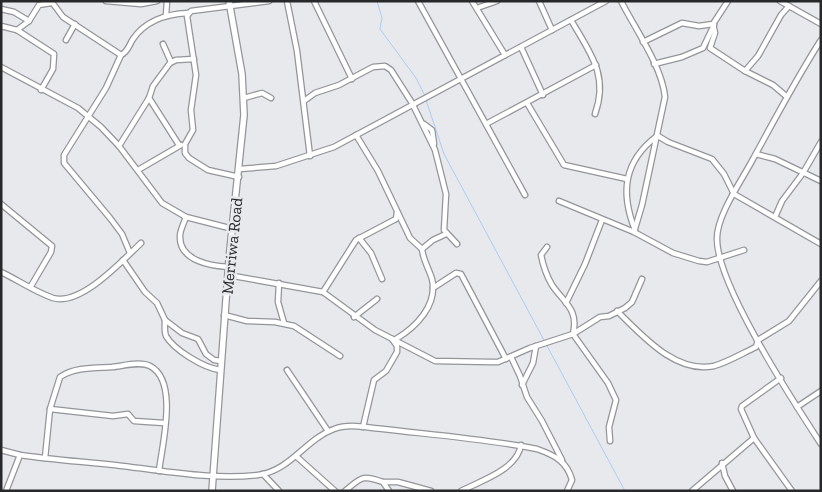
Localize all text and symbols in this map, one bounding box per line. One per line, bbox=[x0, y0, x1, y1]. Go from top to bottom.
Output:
street label: Merriwa Road bbox=[217, 197, 247, 295]

